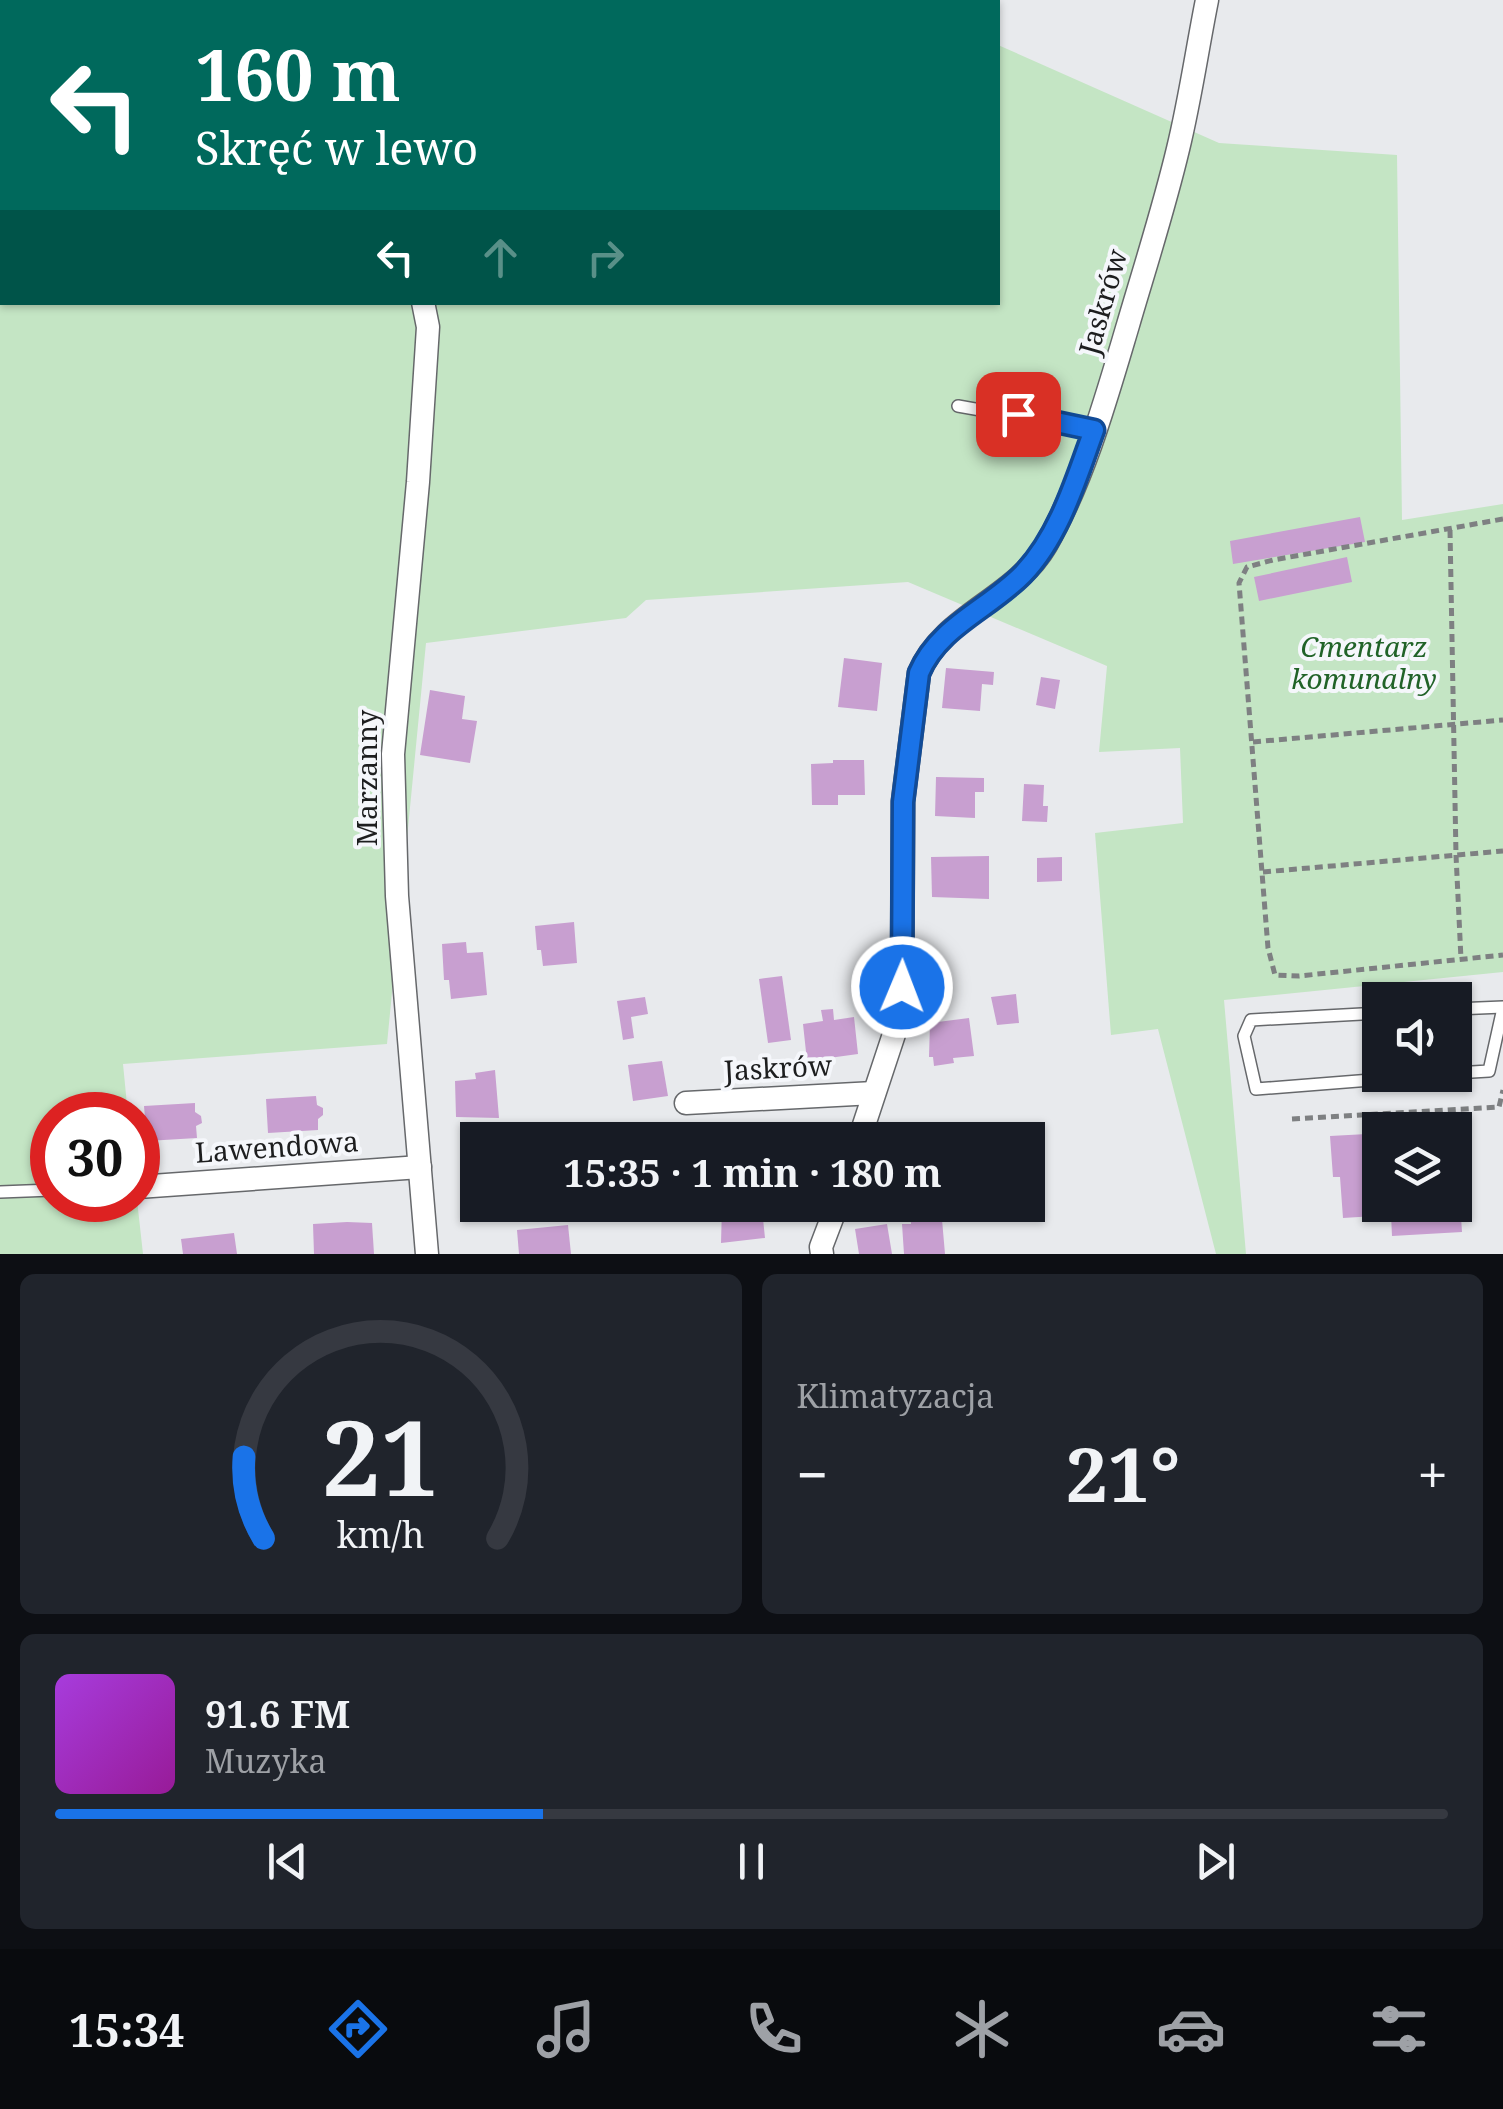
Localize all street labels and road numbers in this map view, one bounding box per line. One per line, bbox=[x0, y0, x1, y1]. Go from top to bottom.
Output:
street label: Jaskrów bbox=[1069, 244, 1135, 360]
street label: Marzanny bbox=[347, 709, 385, 846]
street label: Jaskrów bbox=[722, 1045, 834, 1089]
street label: Lawendowa bbox=[194, 1121, 360, 1171]

